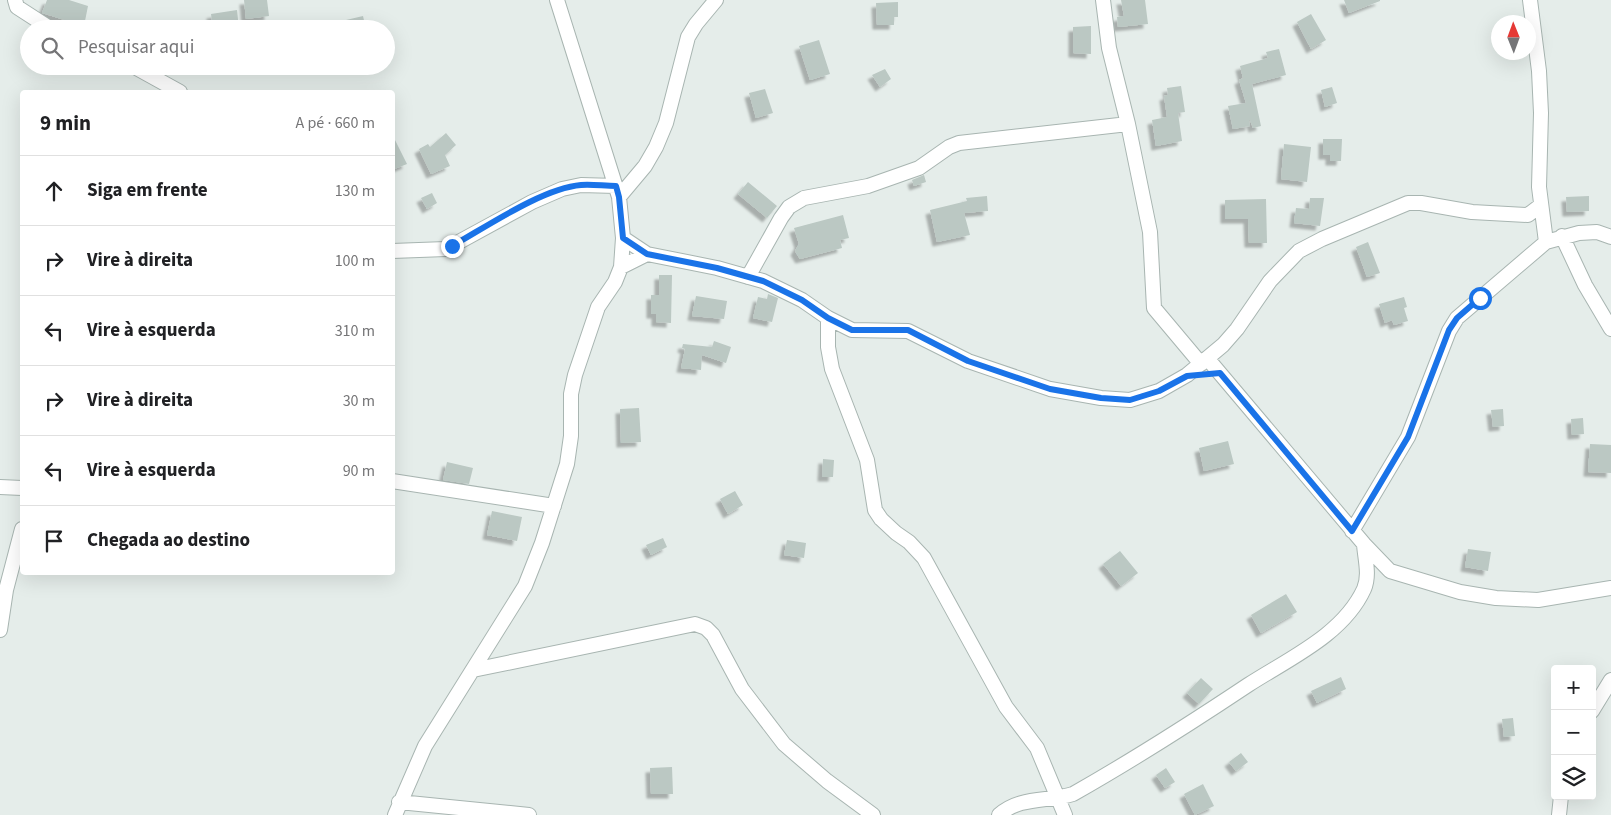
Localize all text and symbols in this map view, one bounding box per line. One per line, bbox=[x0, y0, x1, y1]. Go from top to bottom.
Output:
north arrow bbox=[1491, 15, 1536, 60]
search box bbox=[20, 20, 395, 75]
icon: search bbox=[38, 34, 66, 62]
text: Pesquisar aqui bbox=[78, 34, 194, 61]
text: 9 min bbox=[40, 108, 91, 138]
text: A pé · 660 m bbox=[296, 112, 375, 134]
icon: ahead bbox=[40, 177, 68, 205]
text: Siga em frente bbox=[87, 177, 208, 204]
text: 130 m bbox=[335, 180, 375, 202]
route end bbox=[441, 235, 464, 258]
icon: right bbox=[40, 247, 68, 275]
text: Vire à direita bbox=[87, 247, 193, 274]
text: 100 m bbox=[335, 250, 375, 272]
route start bbox=[1469, 287, 1492, 310]
icon: left bbox=[40, 317, 68, 345]
text: Vire à esquerda bbox=[87, 317, 216, 344]
text: 310 m bbox=[335, 320, 375, 342]
icon: right bbox=[40, 387, 68, 415]
text: Vire à direita bbox=[87, 387, 193, 414]
text: 30 m bbox=[343, 390, 375, 412]
icon: left bbox=[40, 457, 68, 485]
text: Vire à esquerda bbox=[87, 457, 216, 484]
text: 90 m bbox=[343, 460, 375, 482]
icon: arrive bbox=[40, 527, 68, 555]
text: Chegada ao destino bbox=[87, 527, 250, 554]
map controls bbox=[1551, 665, 1596, 800]
button: + bbox=[1551, 665, 1596, 710]
button: − bbox=[1551, 710, 1596, 755]
button: layers bbox=[1551, 755, 1596, 800]

